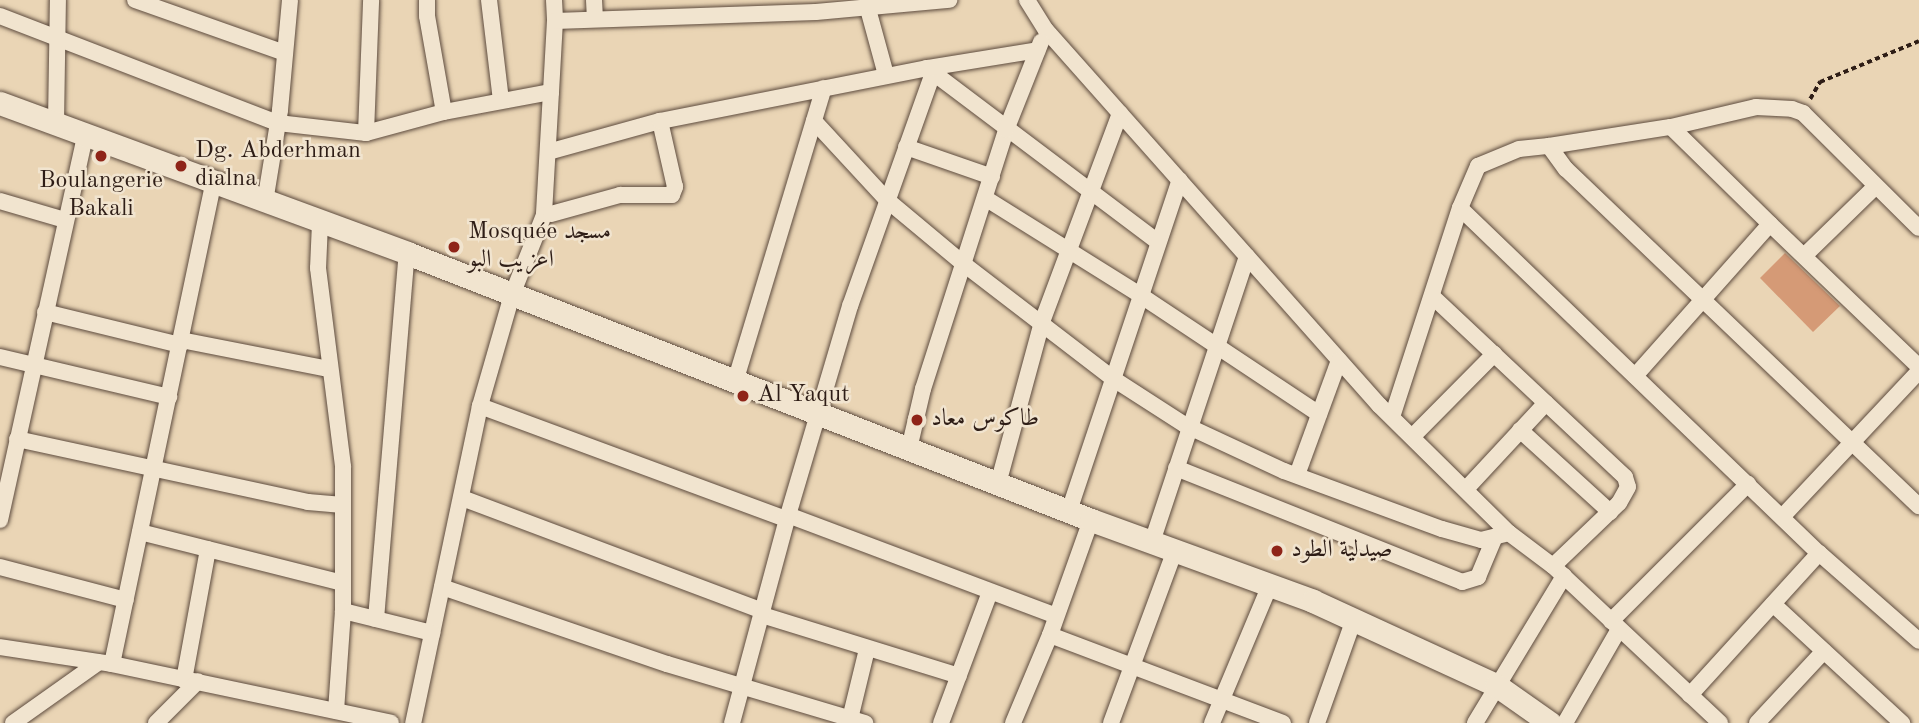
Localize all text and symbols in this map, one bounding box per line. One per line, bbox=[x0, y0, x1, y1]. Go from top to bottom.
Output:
place label: Dg. Abderhman dialna bbox=[195, 138, 361, 194]
marker: Boulangerie Bakali bbox=[93, 148, 109, 164]
marker: Dg. Abderhman dialna bbox=[173, 158, 189, 174]
place label: Boulangerie Bakali bbox=[39, 168, 163, 224]
place label: Mosquée مسجد اعزيب البو bbox=[468, 219, 611, 275]
marker: Mosquée مسجد اعزيب البو bbox=[446, 239, 462, 255]
place label: Al Yaqut bbox=[757, 382, 850, 410]
marker: Al Yaqut bbox=[735, 388, 751, 404]
place label: طاكوس معاد bbox=[931, 406, 1039, 434]
marker: طاكوس معاد bbox=[909, 412, 925, 428]
place label: صيدلية الطود bbox=[1291, 537, 1392, 565]
marker: صيدلية الطود bbox=[1269, 543, 1285, 559]

